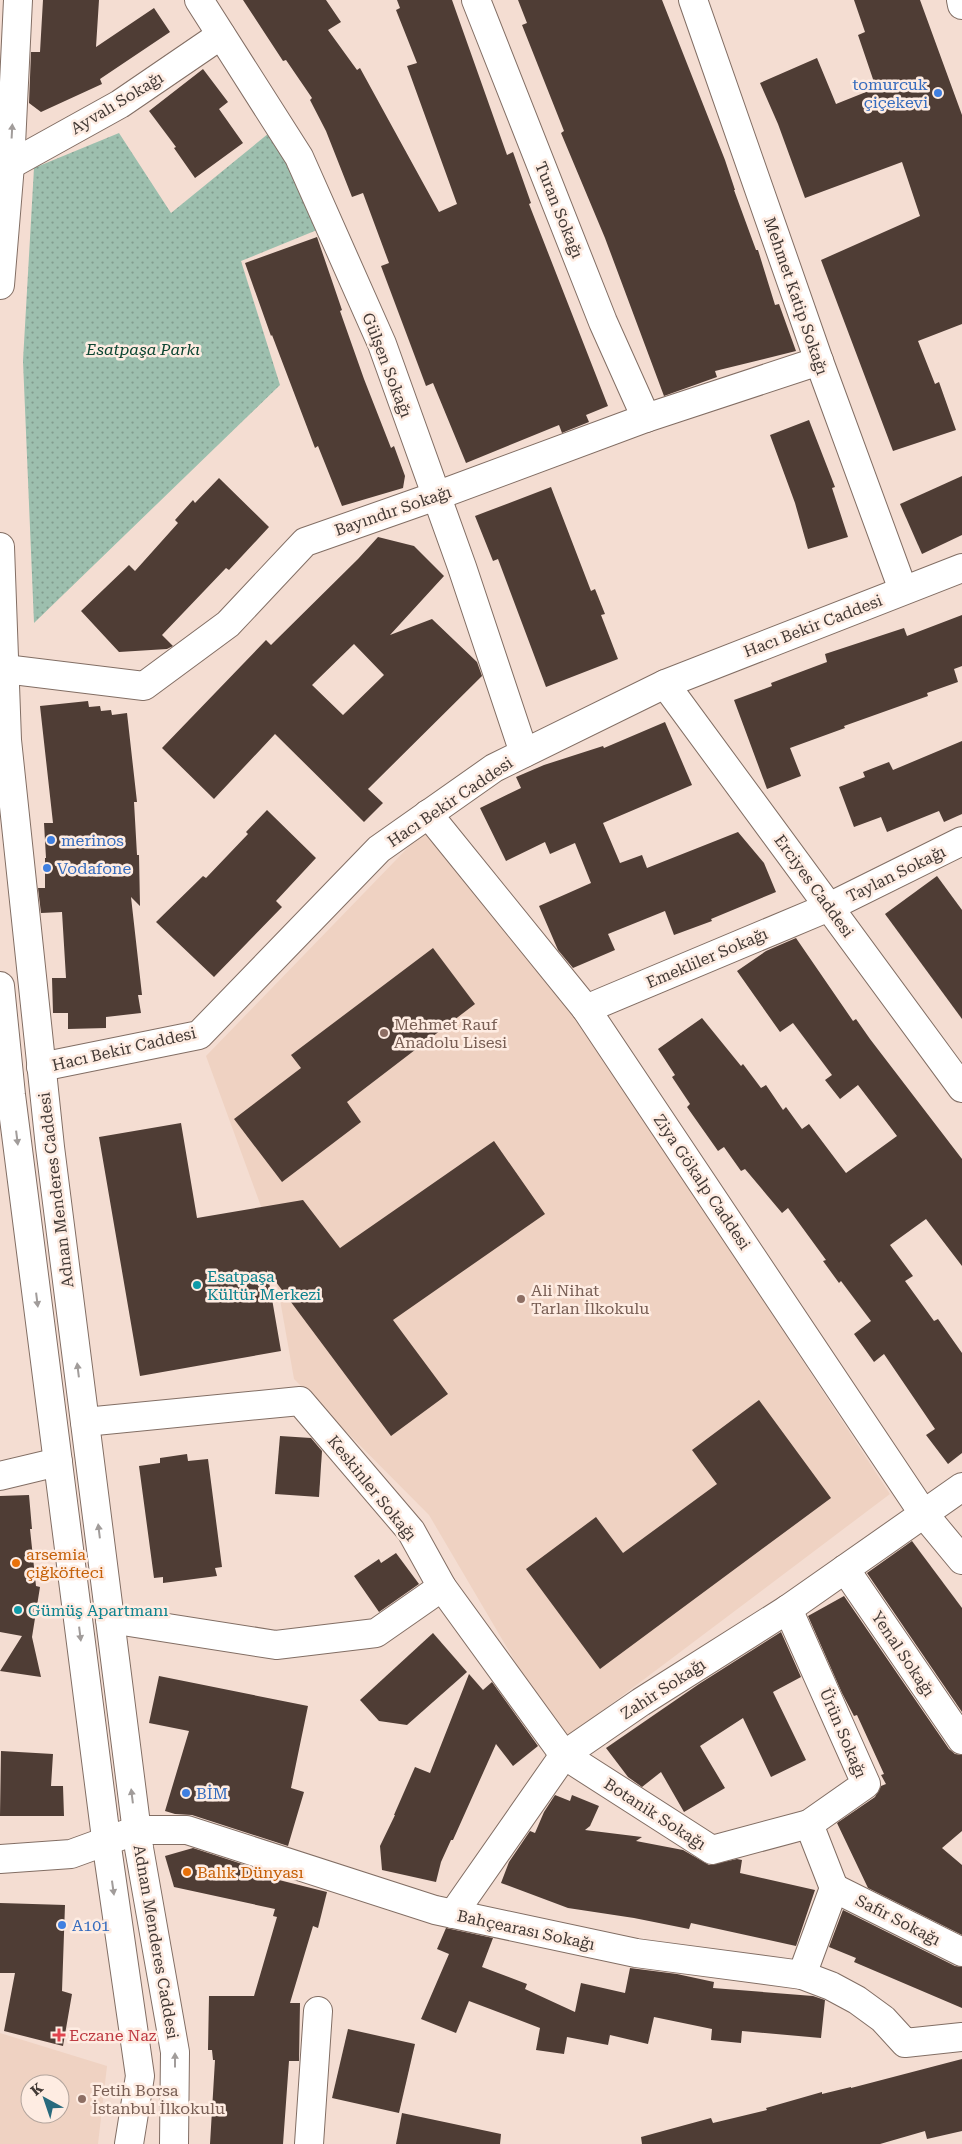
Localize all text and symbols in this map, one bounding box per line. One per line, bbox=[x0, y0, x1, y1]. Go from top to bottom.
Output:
street label: Ayvalı Sokağı bbox=[67, 68, 167, 138]
place label: tomurcuk çiçekevi bbox=[852, 75, 928, 112]
marker: tomurcuk çiçekevi bbox=[932, 87, 944, 99]
one-way arrow bbox=[8, 123, 16, 139]
street label: Turan Sokağı bbox=[531, 159, 587, 261]
street label: Mehmet Katip Sokağı bbox=[760, 215, 832, 377]
street label: Gülşen Sokağı bbox=[358, 310, 416, 420]
park label: Esatpaşa Parkı bbox=[85, 340, 200, 359]
street label: Bayındır Sokağı bbox=[332, 482, 454, 540]
street label: Hacı Bekir Caddesi bbox=[741, 591, 885, 661]
street label: Hacı Bekir Caddesi bbox=[384, 753, 516, 851]
place label: merinos bbox=[61, 831, 124, 850]
street label: Erciyes Caddesi bbox=[770, 831, 858, 941]
marker: merinos bbox=[45, 834, 57, 846]
street label: Taylan Sokağı bbox=[843, 842, 949, 906]
place label: Vodafone bbox=[57, 859, 131, 878]
marker: Vodafone bbox=[41, 862, 53, 874]
street label: Emekliler Sokağı bbox=[643, 924, 771, 992]
place label: Mehmet Rauf Anadolu Lisesi bbox=[394, 1015, 507, 1052]
street label: Hacı Bekir Caddesi bbox=[50, 1023, 198, 1075]
marker: Mehmet Rauf Anadolu Lisesi bbox=[378, 1027, 390, 1039]
street label: Adnan Menderes Caddesi bbox=[35, 1091, 77, 1289]
street label: Ziya Gökalp Caddesi bbox=[650, 1111, 754, 1253]
one-way arrow bbox=[13, 1131, 21, 1147]
place label: Esatpaşa Kültür Merkezi bbox=[207, 1267, 321, 1304]
marker: Esatpaşa Kültür Merkezi bbox=[191, 1279, 203, 1291]
place label: Ali Nihat Tarlan İlkokulu bbox=[531, 1281, 649, 1318]
one-way arrow bbox=[33, 1292, 41, 1308]
marker: Ali Nihat Tarlan İlkokulu bbox=[515, 1293, 527, 1305]
one-way arrow bbox=[74, 1361, 82, 1377]
street label: Keskinler Sokağı bbox=[324, 1432, 420, 1544]
one-way arrow bbox=[94, 1523, 102, 1539]
place label: arsemia çiğköfteci bbox=[26, 1545, 104, 1582]
marker: arsemia çiğköfteci bbox=[10, 1557, 22, 1569]
place label: Gümüş Apartmanı bbox=[28, 1601, 168, 1620]
marker: Gümüş Apartmanı bbox=[12, 1604, 24, 1616]
street label: Yenal Sokağı bbox=[867, 1608, 939, 1700]
one-way arrow bbox=[76, 1627, 84, 1643]
street label: Zahir Sokağı bbox=[617, 1655, 709, 1723]
street label: Ürün Sokağı bbox=[816, 1685, 870, 1781]
street label: Botanik Sokağı bbox=[601, 1774, 709, 1854]
place label: BİM bbox=[196, 1784, 228, 1803]
marker: BİM bbox=[180, 1787, 192, 1799]
one-way arrow bbox=[128, 1788, 136, 1804]
street label: Adnan Menderes Caddesi bbox=[130, 1843, 182, 2041]
place label: Balık Dünyası bbox=[197, 1863, 304, 1882]
marker: Balık Dünyası bbox=[181, 1866, 193, 1878]
one-way arrow bbox=[109, 1880, 117, 1896]
street label: Safir Sokağı bbox=[852, 1891, 944, 1949]
street label: Bahçearası Sokağı bbox=[455, 1906, 597, 1954]
place label: A101 bbox=[72, 1916, 110, 1935]
marker: A101 bbox=[56, 1919, 68, 1931]
place label: Eczane Naz bbox=[69, 2026, 157, 2045]
marker: Eczane Naz bbox=[53, 2029, 65, 2041]
one-way arrow bbox=[171, 2052, 179, 2068]
north arrow bbox=[20, 2074, 70, 2124]
text: K bbox=[27, 2079, 46, 2099]
place label: Fetih Borsa İstanbul İlkokulu bbox=[92, 2081, 225, 2118]
marker: Fetih Borsa İstanbul İlkokulu bbox=[76, 2093, 88, 2105]

